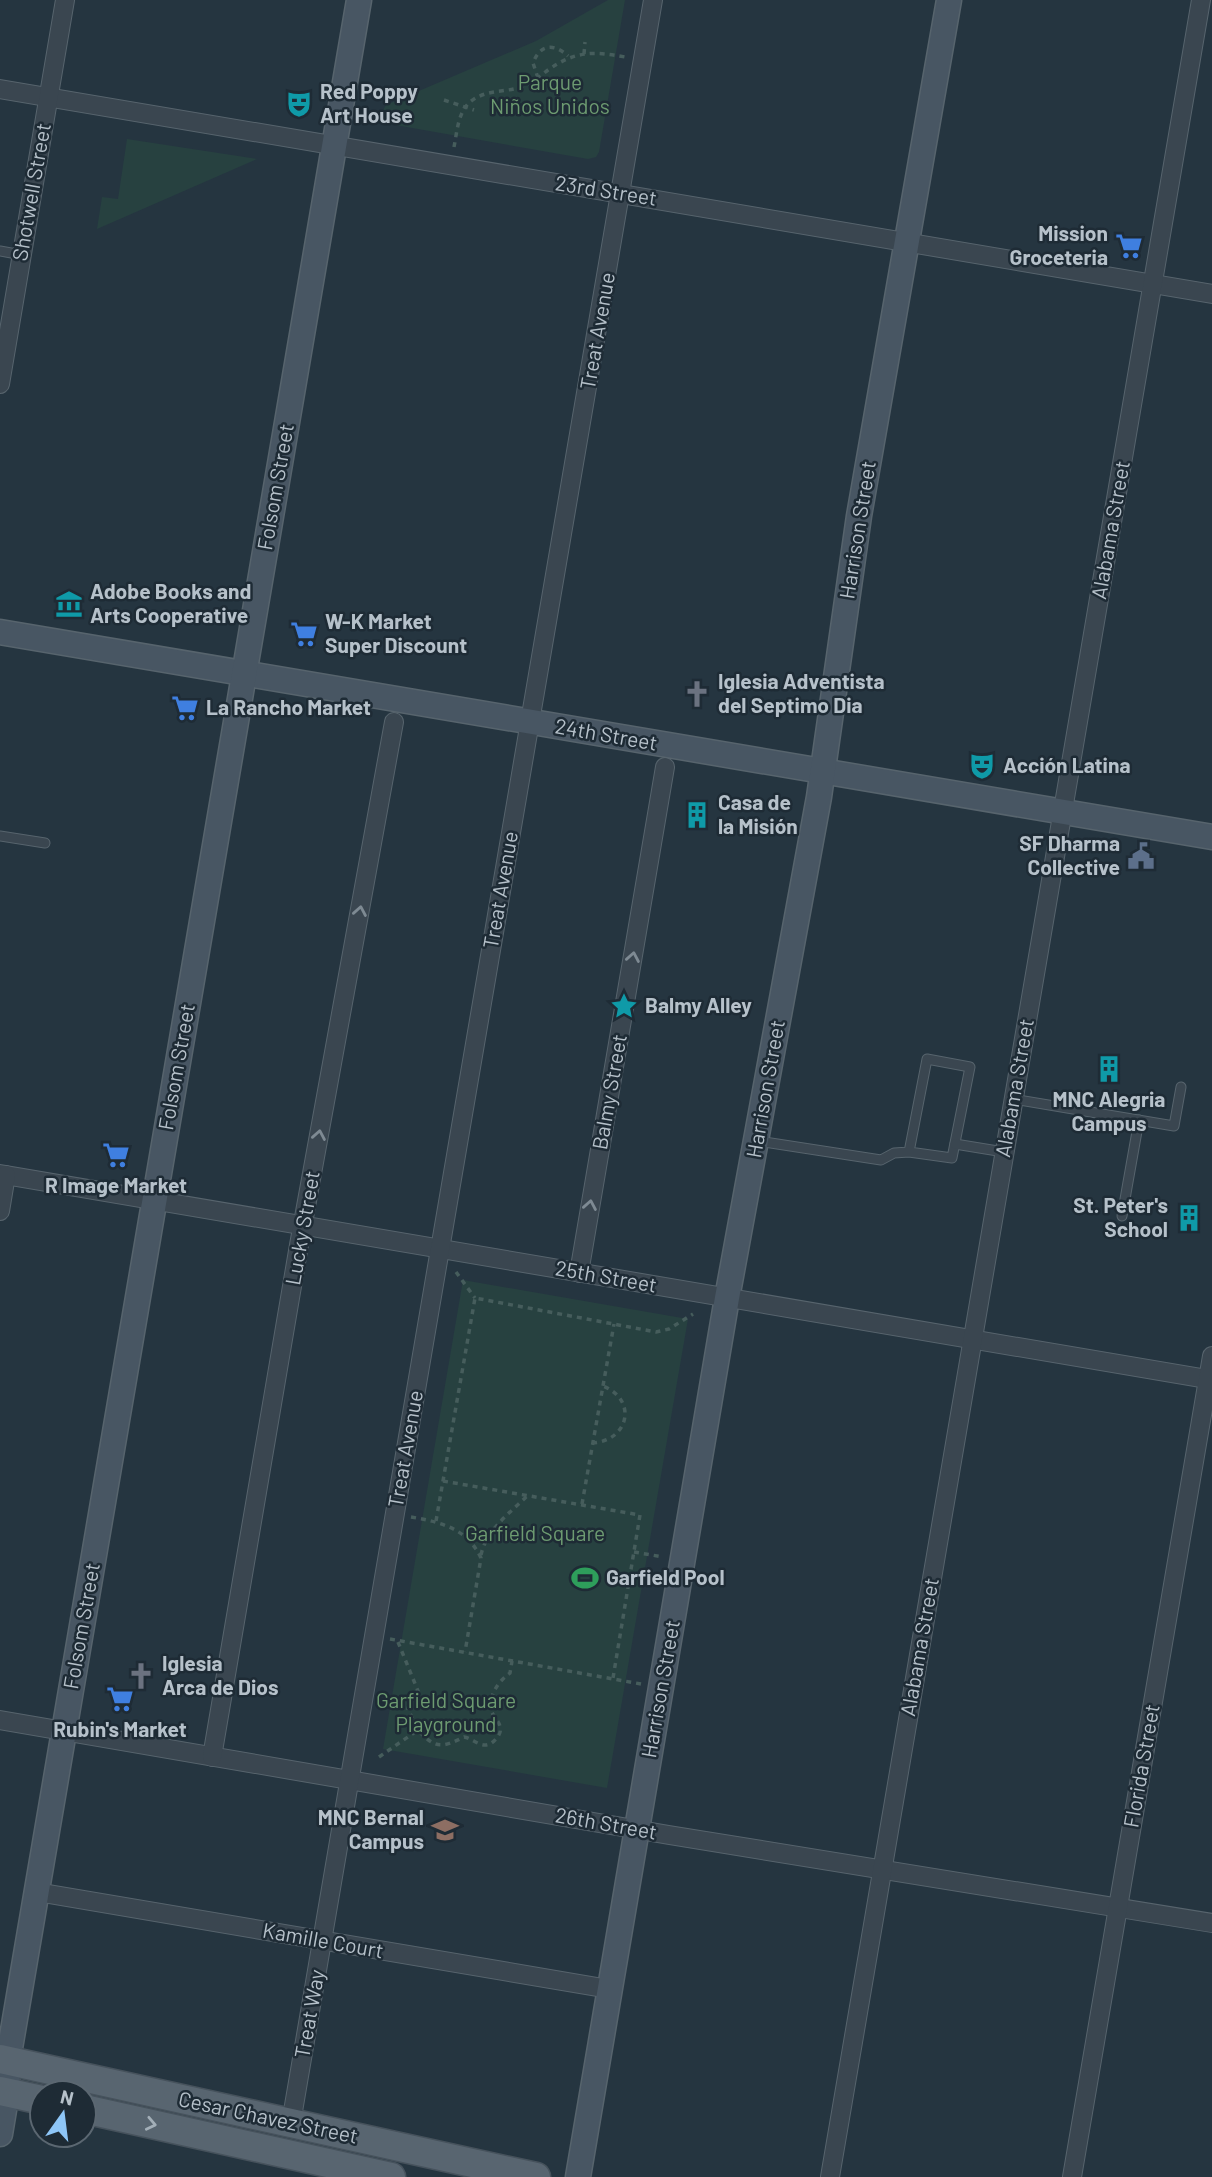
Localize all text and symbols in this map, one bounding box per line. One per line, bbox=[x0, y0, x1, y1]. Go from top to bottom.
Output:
park label: Parque Niños Unidos bbox=[490, 69, 610, 118]
place label: Red Poppy Art House bbox=[320, 78, 418, 127]
theatre icon: Red Poppy Art House bbox=[284, 89, 314, 119]
street label: Shotwell Street bbox=[6, 121, 55, 263]
street label: 23rd Street bbox=[554, 169, 659, 210]
place label: Mission Groceteria bbox=[1010, 220, 1108, 269]
supermarket icon: Mission Groceteria bbox=[1114, 231, 1144, 261]
street label: Treat Avenue bbox=[574, 270, 619, 391]
street label: Folsom Street bbox=[251, 422, 298, 552]
street label: Harrison Street bbox=[833, 459, 880, 601]
street label: Alabama Street bbox=[1085, 459, 1134, 601]
place label: Adobe Books and Arts Cooperative bbox=[90, 578, 251, 627]
museum icon: Adobe Books and Arts Cooperative bbox=[54, 589, 84, 619]
place label: W-K Market Super Discount bbox=[325, 608, 467, 657]
supermarket icon: W-K Market Super Discount bbox=[289, 619, 319, 649]
place label: Iglesia Adventista del Septimo Dia bbox=[718, 668, 885, 717]
church icon: Iglesia Adventista del Septimo Dia bbox=[682, 679, 712, 709]
supermarket icon: La Rancho Market bbox=[170, 693, 200, 723]
place label: La Rancho Market bbox=[206, 694, 371, 719]
street label: 24th Street bbox=[553, 712, 659, 755]
theatre icon: Acción Latina bbox=[967, 751, 997, 781]
place label: Acción Latina bbox=[1003, 752, 1131, 777]
place label: Casa de la Misión bbox=[718, 789, 798, 838]
building icon: Casa de la Misión bbox=[682, 800, 712, 830]
street label: Treat Avenue bbox=[477, 829, 522, 950]
place label: SF Dharma Collective bbox=[1019, 830, 1120, 879]
public building icon: SF Dharma Collective bbox=[1126, 841, 1156, 871]
one-way arrow bbox=[352, 905, 367, 917]
one-way arrow bbox=[625, 951, 640, 963]
place icon: Balmy Alley bbox=[609, 991, 639, 1021]
place label: Balmy Alley bbox=[645, 992, 752, 1017]
street label: Folsom Street bbox=[152, 1002, 199, 1132]
street label: Alabama Street bbox=[989, 1017, 1038, 1159]
street label: Harrison Street bbox=[740, 1018, 789, 1160]
street label: Balmy Street bbox=[586, 1032, 631, 1152]
building icon: MNC Alegria Campus bbox=[1094, 1054, 1124, 1084]
place label: MNC Alegria Campus bbox=[1053, 1086, 1165, 1135]
one-way arrow bbox=[311, 1129, 326, 1141]
supermarket icon: R Image Market bbox=[101, 1140, 131, 1170]
street label: Lucky Street bbox=[279, 1169, 324, 1287]
place label: R Image Market bbox=[45, 1172, 187, 1197]
place label: St. Peter's School bbox=[1073, 1192, 1168, 1241]
one-way arrow bbox=[582, 1200, 597, 1211]
building icon: St. Peter's School bbox=[1174, 1203, 1204, 1233]
street label: 25th Street bbox=[554, 1254, 659, 1297]
street label: Treat Avenue bbox=[382, 1388, 427, 1509]
park label: Garfield Square bbox=[465, 1520, 605, 1545]
street label: Folsom Street bbox=[57, 1561, 104, 1691]
sports icon: Garfield Pool bbox=[570, 1563, 600, 1593]
place label: Garfield Pool bbox=[606, 1564, 725, 1589]
street label: Alabama Street bbox=[894, 1576, 943, 1718]
street label: Harrison Street bbox=[635, 1618, 684, 1760]
place label: Iglesia Arca de Dios bbox=[162, 1650, 279, 1699]
church icon: Iglesia Arca de Dios bbox=[126, 1661, 156, 1691]
supermarket icon: Rubin's Market bbox=[105, 1684, 135, 1714]
park label: Garfield Square Playground bbox=[376, 1687, 516, 1736]
street label: Florida Street bbox=[1117, 1702, 1164, 1829]
place label: Rubin's Market bbox=[53, 1716, 187, 1741]
street label: 26th Street bbox=[554, 1801, 659, 1844]
place label: MNC Bernal Campus bbox=[318, 1804, 424, 1853]
school or university icon: MNC Bernal Campus bbox=[430, 1815, 460, 1845]
street label: Kamille Court bbox=[261, 1917, 386, 1962]
street label: Treat Way bbox=[288, 1967, 329, 2060]
north arrow bbox=[28, 2079, 98, 2149]
text: N bbox=[58, 2084, 76, 2110]
street label: Cesar Chavez Street bbox=[176, 2085, 360, 2148]
one-way arrow bbox=[145, 2116, 157, 2130]

